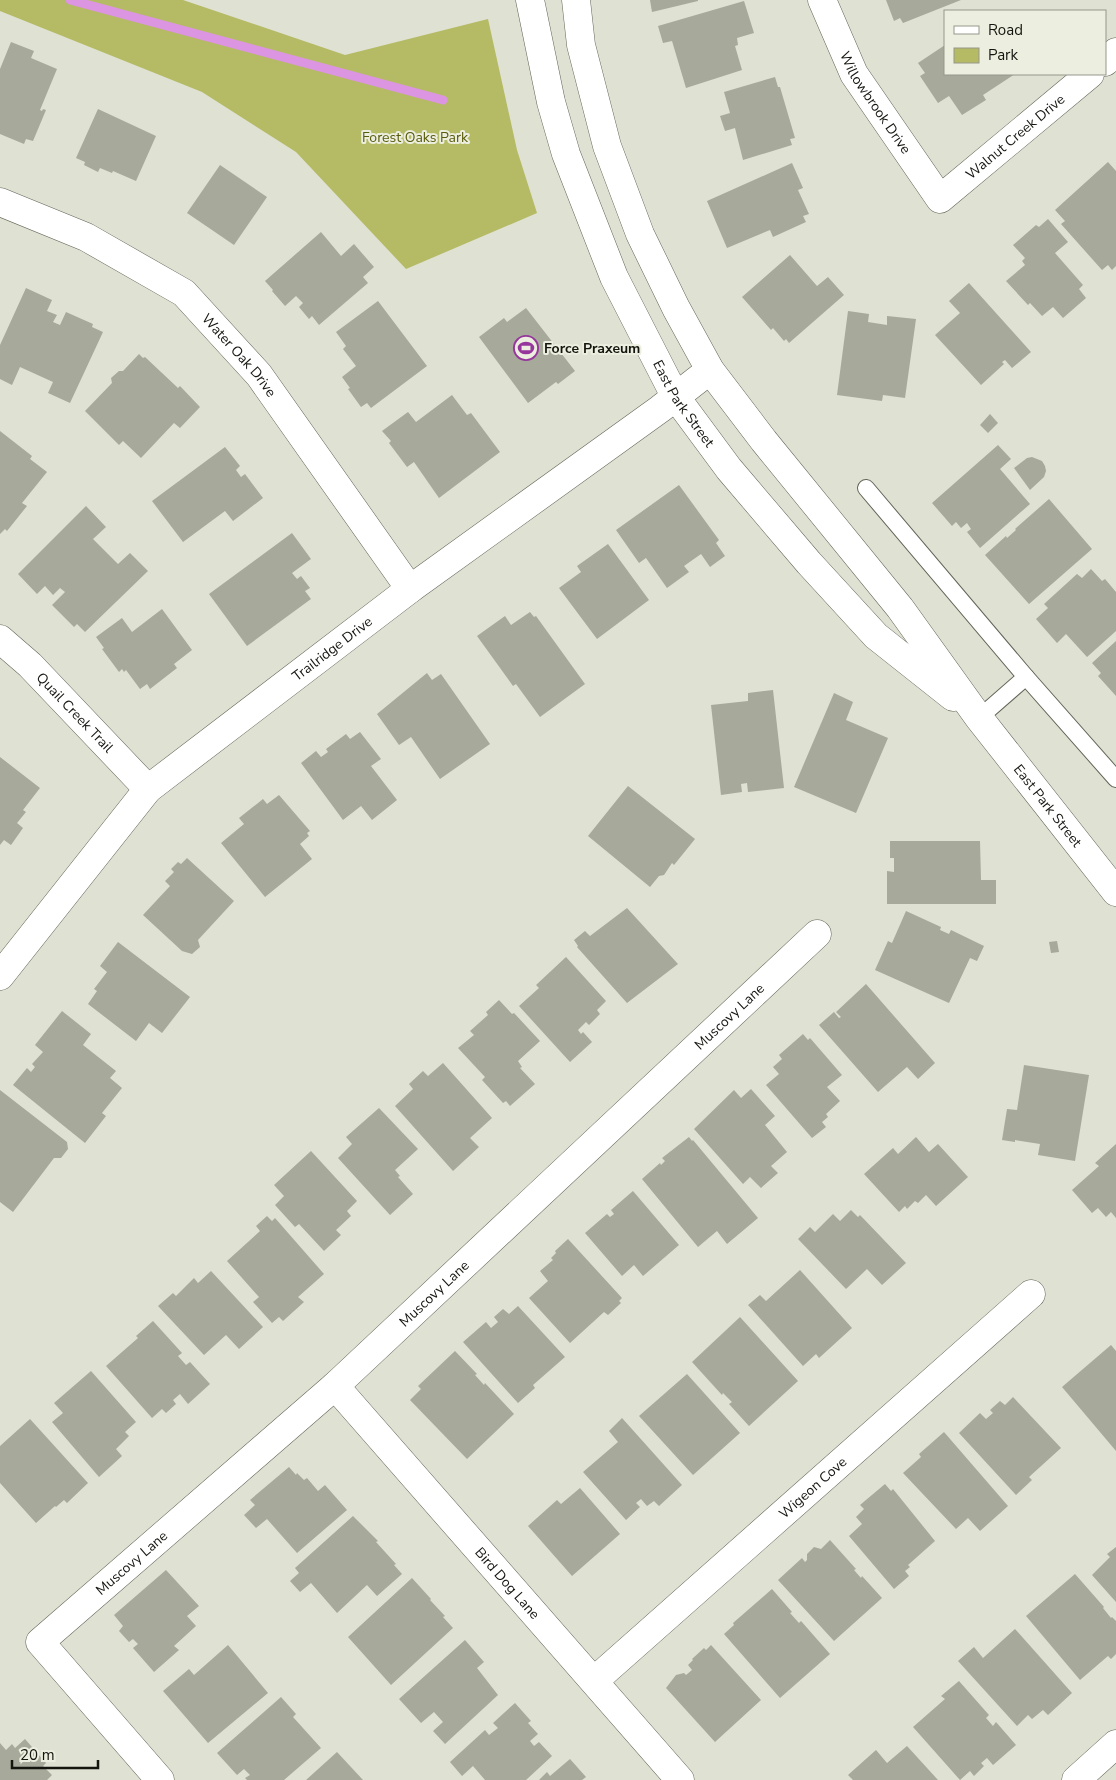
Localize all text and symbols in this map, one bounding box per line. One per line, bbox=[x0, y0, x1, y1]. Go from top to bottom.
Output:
legend bbox=[944, 10, 1106, 75]
text: Road bbox=[988, 20, 1023, 40]
text: Park bbox=[988, 45, 1018, 65]
street label: Willowbrook Drive bbox=[836, 48, 916, 158]
street label: Walnut Creek Drive bbox=[961, 90, 1069, 183]
park label: Forest Oaks Park bbox=[362, 128, 469, 147]
street label: Water Oak Drive bbox=[198, 309, 281, 401]
sports icon: Force Praxeum bbox=[513, 335, 539, 361]
place label: Force Praxeum bbox=[544, 339, 640, 358]
street label: East Park Street bbox=[649, 357, 719, 451]
street label: Trailridge Drive bbox=[288, 612, 376, 685]
street label: Quail Creek Trail bbox=[32, 668, 118, 757]
street label: East Park Street bbox=[1009, 760, 1087, 851]
street label: Muscovy Lane bbox=[690, 979, 768, 1054]
street label: Muscovy Lane bbox=[395, 1256, 473, 1331]
street label: Wigeon Cove bbox=[775, 1452, 851, 1523]
street label: Muscovy Lane bbox=[92, 1526, 171, 1599]
street label: Bird Dog Lane bbox=[471, 1543, 544, 1623]
scale bar bbox=[12, 1738, 99, 1770]
text: 20 m bbox=[20, 1745, 55, 1765]

